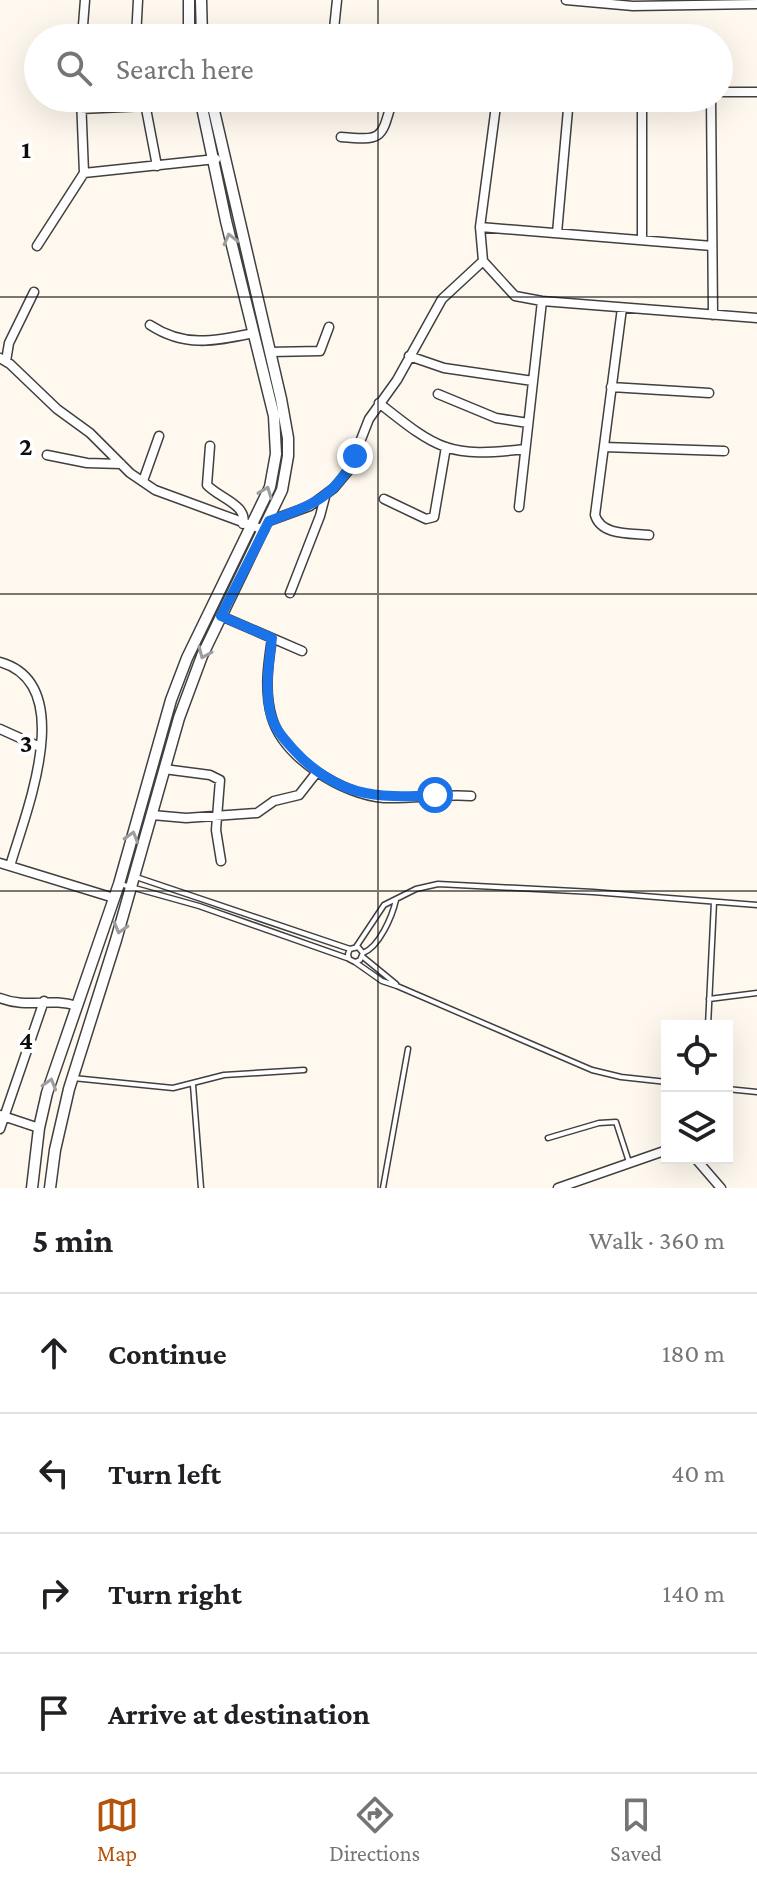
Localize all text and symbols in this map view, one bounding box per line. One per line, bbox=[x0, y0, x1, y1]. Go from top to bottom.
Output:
search box bbox=[24, 24, 733, 112]
icon: search bbox=[52, 46, 96, 90]
text: Search here bbox=[116, 52, 254, 85]
text: 1 bbox=[21, 135, 31, 164]
one-way arrow bbox=[223, 232, 240, 246]
text: 2 bbox=[19, 432, 33, 461]
route end bbox=[337, 438, 373, 474]
one-way arrow bbox=[256, 486, 273, 500]
one-way arrow bbox=[198, 645, 214, 659]
text: 3 bbox=[20, 729, 32, 758]
route start bbox=[417, 777, 453, 813]
one-way arrow bbox=[123, 831, 139, 845]
one-way arrow bbox=[113, 921, 129, 935]
map controls bbox=[661, 1020, 733, 1164]
button: locate bbox=[661, 1020, 733, 1092]
text: 4 bbox=[19, 1026, 33, 1055]
one-way arrow bbox=[41, 1077, 57, 1091]
button: layers bbox=[661, 1092, 733, 1164]
text: 5 min bbox=[32, 1222, 113, 1259]
text: Walk · 360 m bbox=[589, 1226, 725, 1255]
icon: ahead bbox=[32, 1331, 76, 1375]
text: Continue bbox=[108, 1337, 227, 1370]
text: 180 m bbox=[662, 1339, 725, 1368]
icon: left bbox=[32, 1451, 76, 1495]
text: Turn left bbox=[108, 1457, 221, 1490]
text: 40 m bbox=[671, 1459, 725, 1488]
icon: right bbox=[32, 1571, 76, 1615]
text: Turn right bbox=[108, 1577, 242, 1610]
text: 140 m bbox=[663, 1579, 725, 1608]
icon: arrive bbox=[32, 1691, 76, 1735]
text: Arrive at destination bbox=[108, 1697, 370, 1730]
tab: Map bbox=[95, 1793, 139, 1866]
tab: Directions bbox=[329, 1793, 420, 1866]
tab: Saved bbox=[610, 1793, 662, 1866]

